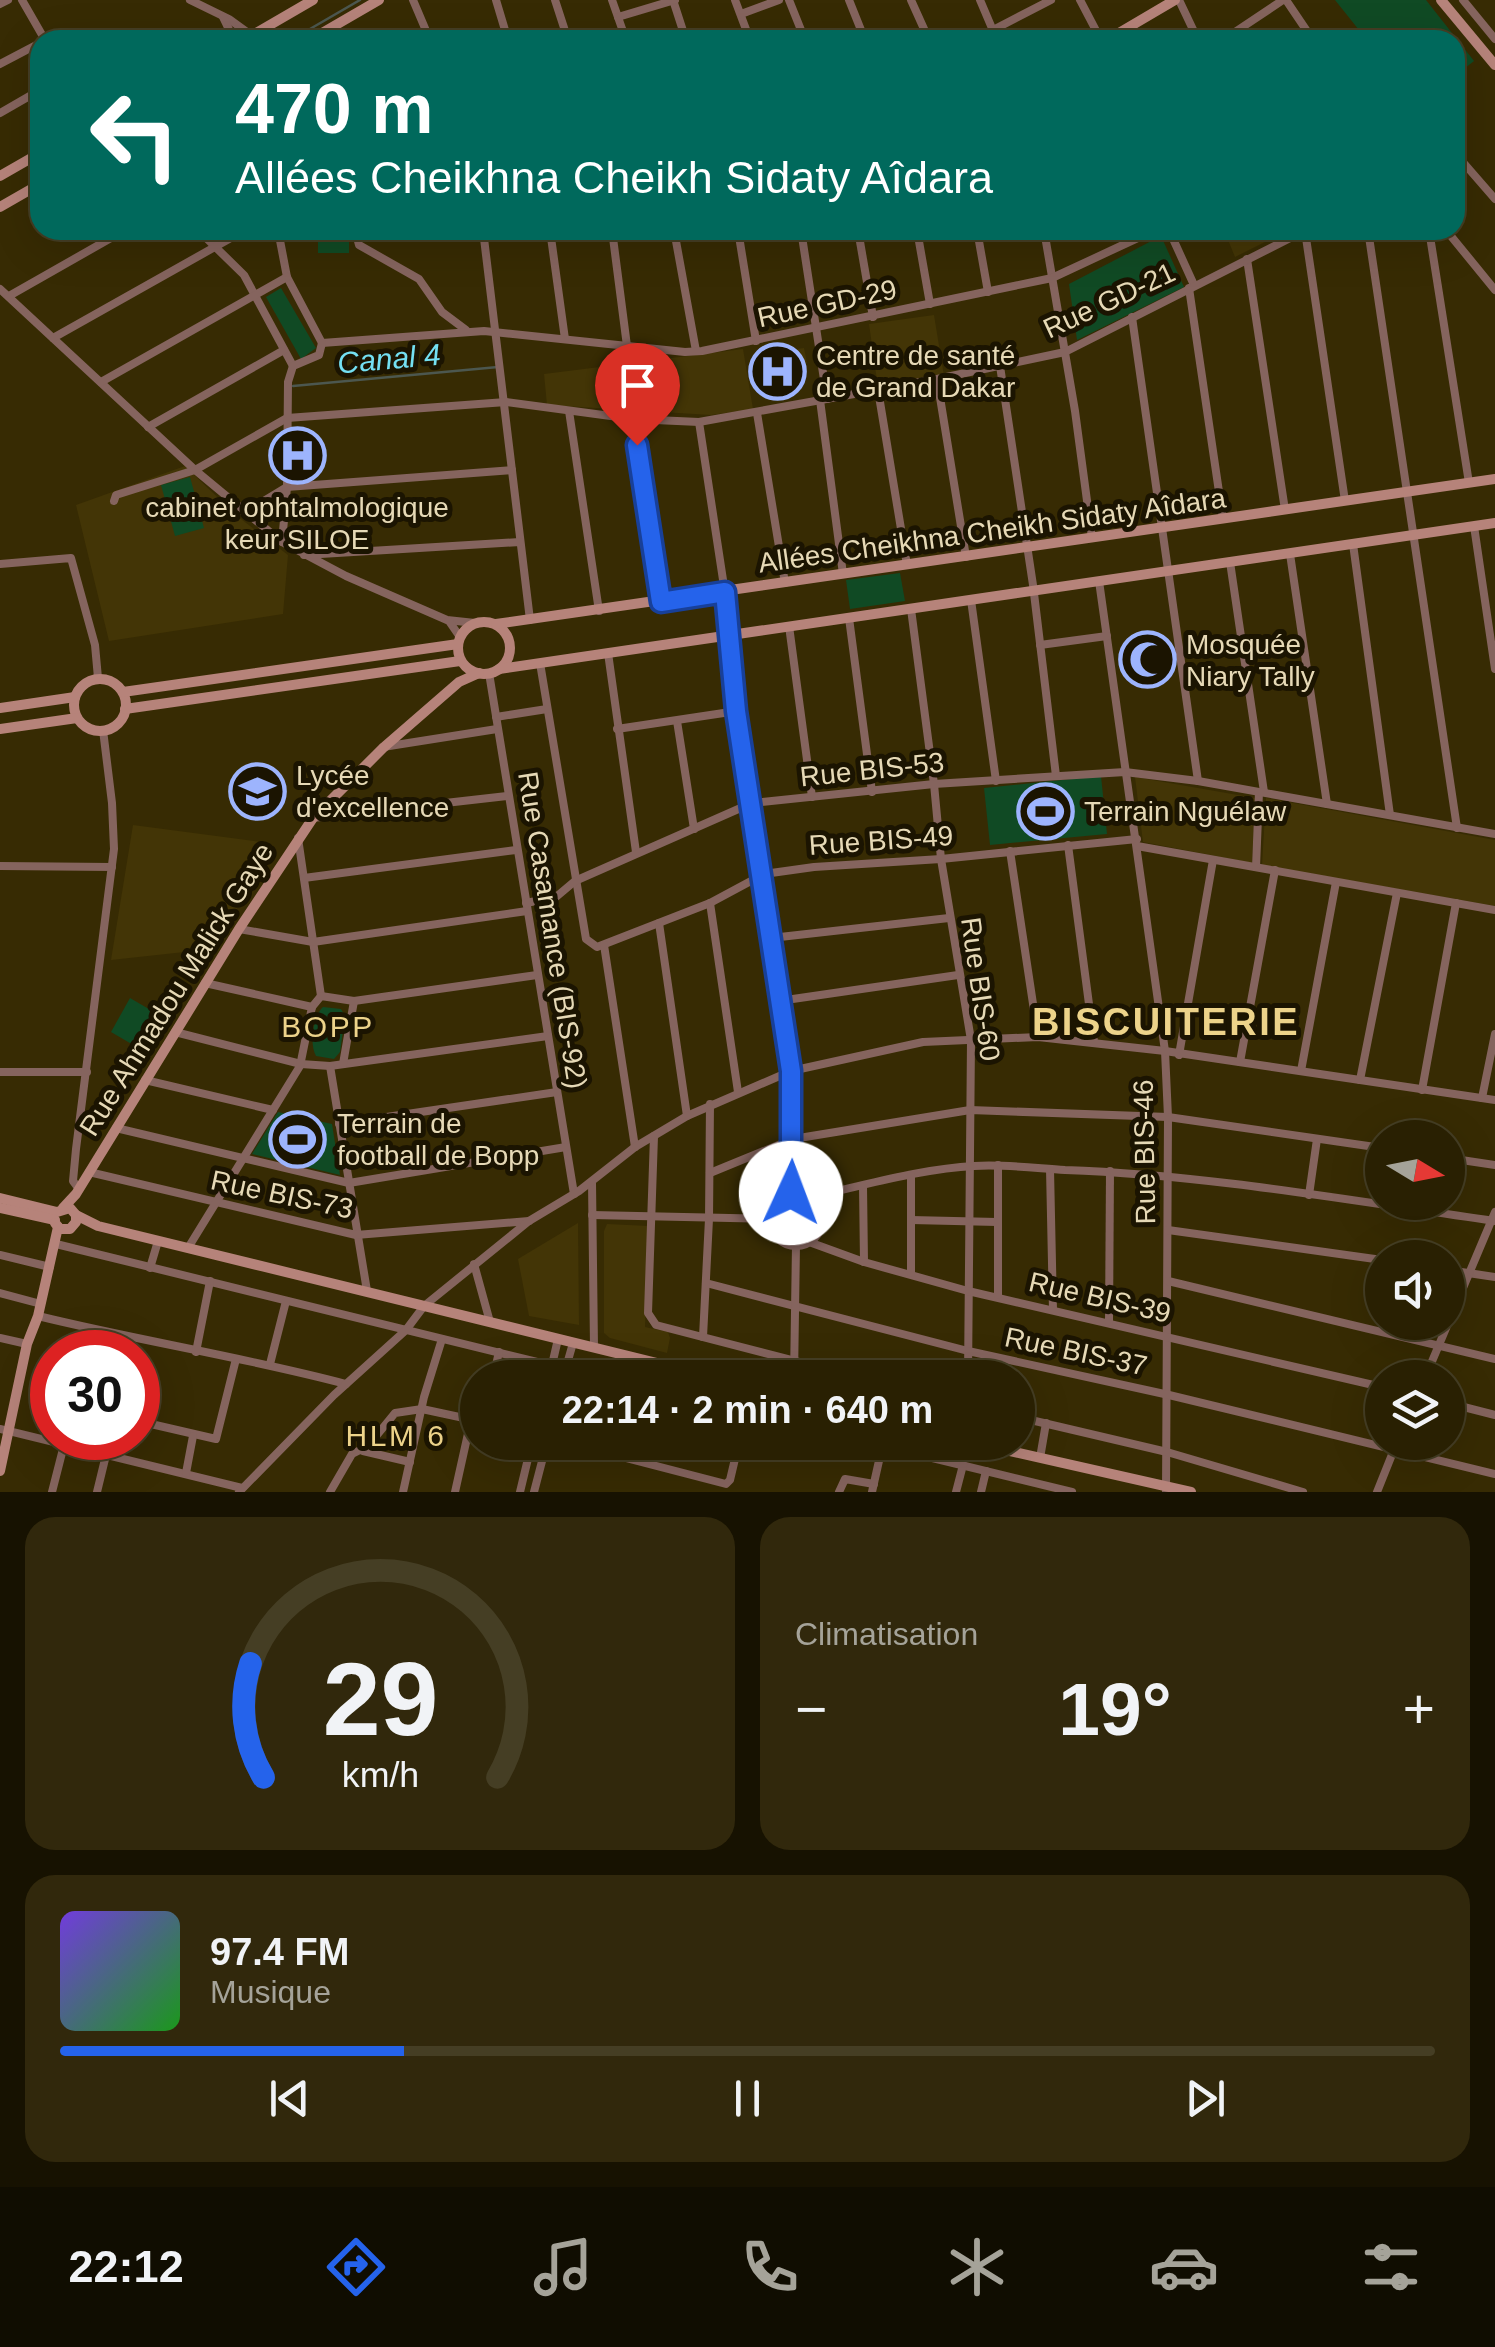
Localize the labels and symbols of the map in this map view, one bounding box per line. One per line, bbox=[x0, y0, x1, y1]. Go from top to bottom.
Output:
street label: Rue GD-21 bbox=[1038, 256, 1180, 344]
street label: Rue GD-29 bbox=[755, 274, 900, 333]
water label: Canal 4 bbox=[336, 338, 442, 379]
place label: Centre de santé de Grand Dakar bbox=[816, 340, 1015, 403]
hospital icon: Centre de santé de Grand Dakar bbox=[747, 341, 807, 401]
pin bbox=[595, 343, 680, 446]
hospital icon: cabinet ophtalmologique keur SILOE bbox=[267, 426, 327, 486]
street label: Allées Cheikhna Cheikh Sidaty Aîdara bbox=[756, 482, 1228, 579]
place label: cabinet ophtalmologique keur SILOE bbox=[145, 492, 449, 555]
place label: Mosquée Niary Tally bbox=[1186, 629, 1315, 692]
mosque icon: Mosquée Niary Tally bbox=[1117, 630, 1177, 690]
street label: Rue BIS-53 bbox=[798, 747, 946, 792]
place label: Lycée d'excellence bbox=[296, 760, 449, 823]
school or university icon: Lycée d'excellence bbox=[227, 761, 287, 821]
street label: Rue Casamance (BIS-92) bbox=[512, 769, 593, 1091]
sports icon: Terrain Nguélaw bbox=[1015, 781, 1075, 841]
place label: Terrain Nguélaw bbox=[1084, 796, 1287, 827]
street label: Rue BIS-49 bbox=[808, 820, 954, 861]
street label: Rue Ahmadou Malick Gaye bbox=[73, 837, 279, 1141]
street label: Rue BIS-60 bbox=[955, 915, 1006, 1063]
district label: BISCUITERIE bbox=[1032, 1001, 1300, 1043]
district label: BOPP bbox=[281, 1010, 375, 1043]
street label: Rue BIS-46 bbox=[1128, 1079, 1161, 1225]
place label: Terrain de football de Bopp bbox=[337, 1108, 539, 1171]
sports icon: Terrain de football de Bopp bbox=[268, 1109, 328, 1169]
north arrow bbox=[1365, 1120, 1465, 1220]
position arrow bbox=[739, 1141, 843, 1245]
street label: Rue BIS-73 bbox=[208, 1164, 356, 1225]
street label: Rue BIS-39 bbox=[1026, 1266, 1174, 1329]
street label: Rue BIS-37 bbox=[1002, 1321, 1150, 1382]
speed limit sign: 30 bbox=[30, 1330, 160, 1460]
district label: HLM 6 bbox=[346, 1419, 446, 1452]

